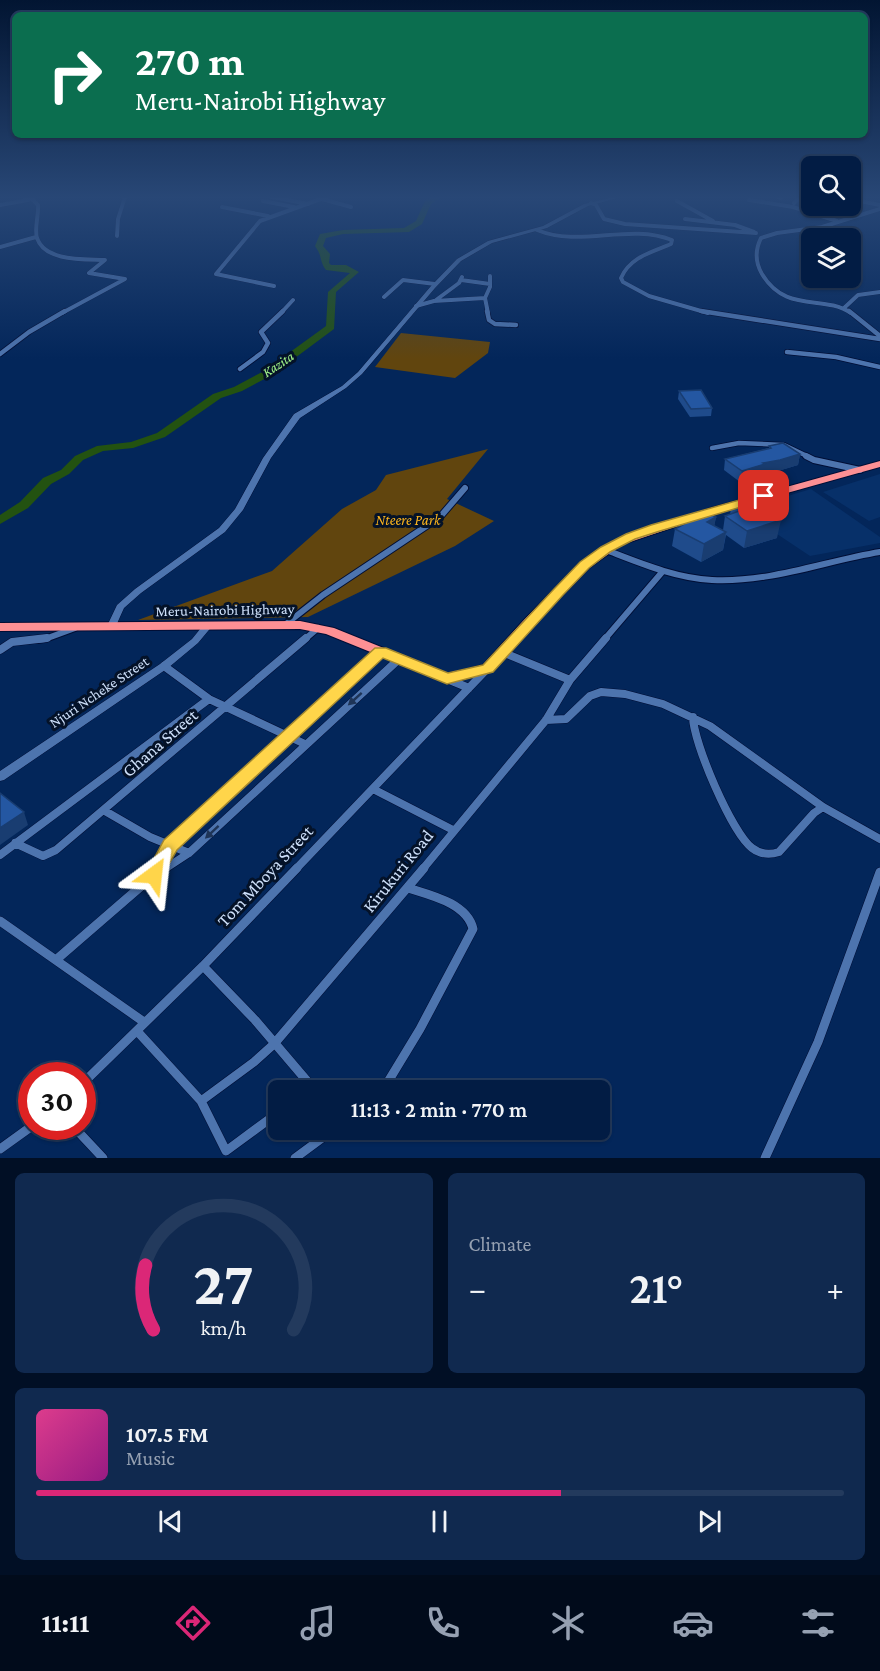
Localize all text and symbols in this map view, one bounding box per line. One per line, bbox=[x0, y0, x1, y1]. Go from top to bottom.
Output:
icon: right bbox=[36, 36, 114, 114]
text: 270 m bbox=[135, 37, 244, 84]
text: Meru-Nairobi Highway bbox=[135, 86, 385, 116]
map controls bbox=[801, 156, 861, 288]
button: search bbox=[801, 156, 861, 216]
button: layers bbox=[801, 228, 861, 288]
water label: Kazita bbox=[259, 348, 297, 380]
pin bbox=[738, 470, 789, 521]
icon: arrive bbox=[747, 479, 780, 512]
park label: Nteere Park bbox=[375, 512, 442, 528]
street label: Meru-Nairobi Highway bbox=[155, 601, 295, 620]
street label: Njuri Ncheke Street bbox=[47, 652, 153, 732]
one-way arrow bbox=[347, 692, 362, 706]
street label: Ghana Street bbox=[118, 704, 202, 781]
street label: Tom Mboya Street bbox=[213, 821, 318, 931]
one-way arrow bbox=[205, 825, 220, 838]
street label: Kirukuri Road bbox=[359, 825, 438, 916]
position arrow bbox=[122, 843, 186, 907]
speed limit sign: 30 bbox=[18, 1062, 96, 1140]
text: 11:13 · 2 min · 770 m bbox=[351, 1097, 527, 1122]
text: Climate bbox=[469, 1233, 531, 1255]
text: 27 bbox=[193, 1248, 254, 1317]
text: 21° bbox=[629, 1263, 683, 1313]
text: − bbox=[469, 1270, 486, 1307]
text: + bbox=[827, 1270, 844, 1307]
text: km/h bbox=[201, 1316, 247, 1340]
text: 107.5 FM bbox=[126, 1422, 209, 1447]
text: Music bbox=[126, 1447, 175, 1469]
icon: previous bbox=[154, 1505, 187, 1538]
icon: pause bbox=[423, 1505, 456, 1538]
icon: next bbox=[693, 1505, 726, 1538]
icon: directions bbox=[172, 1602, 214, 1644]
icon: music bbox=[297, 1602, 339, 1644]
icon: phone bbox=[422, 1602, 464, 1644]
icon: climate bbox=[547, 1602, 589, 1644]
icon: car bbox=[672, 1602, 714, 1644]
icon: filters bbox=[797, 1602, 839, 1644]
text: 11:11 bbox=[41, 1608, 89, 1638]

